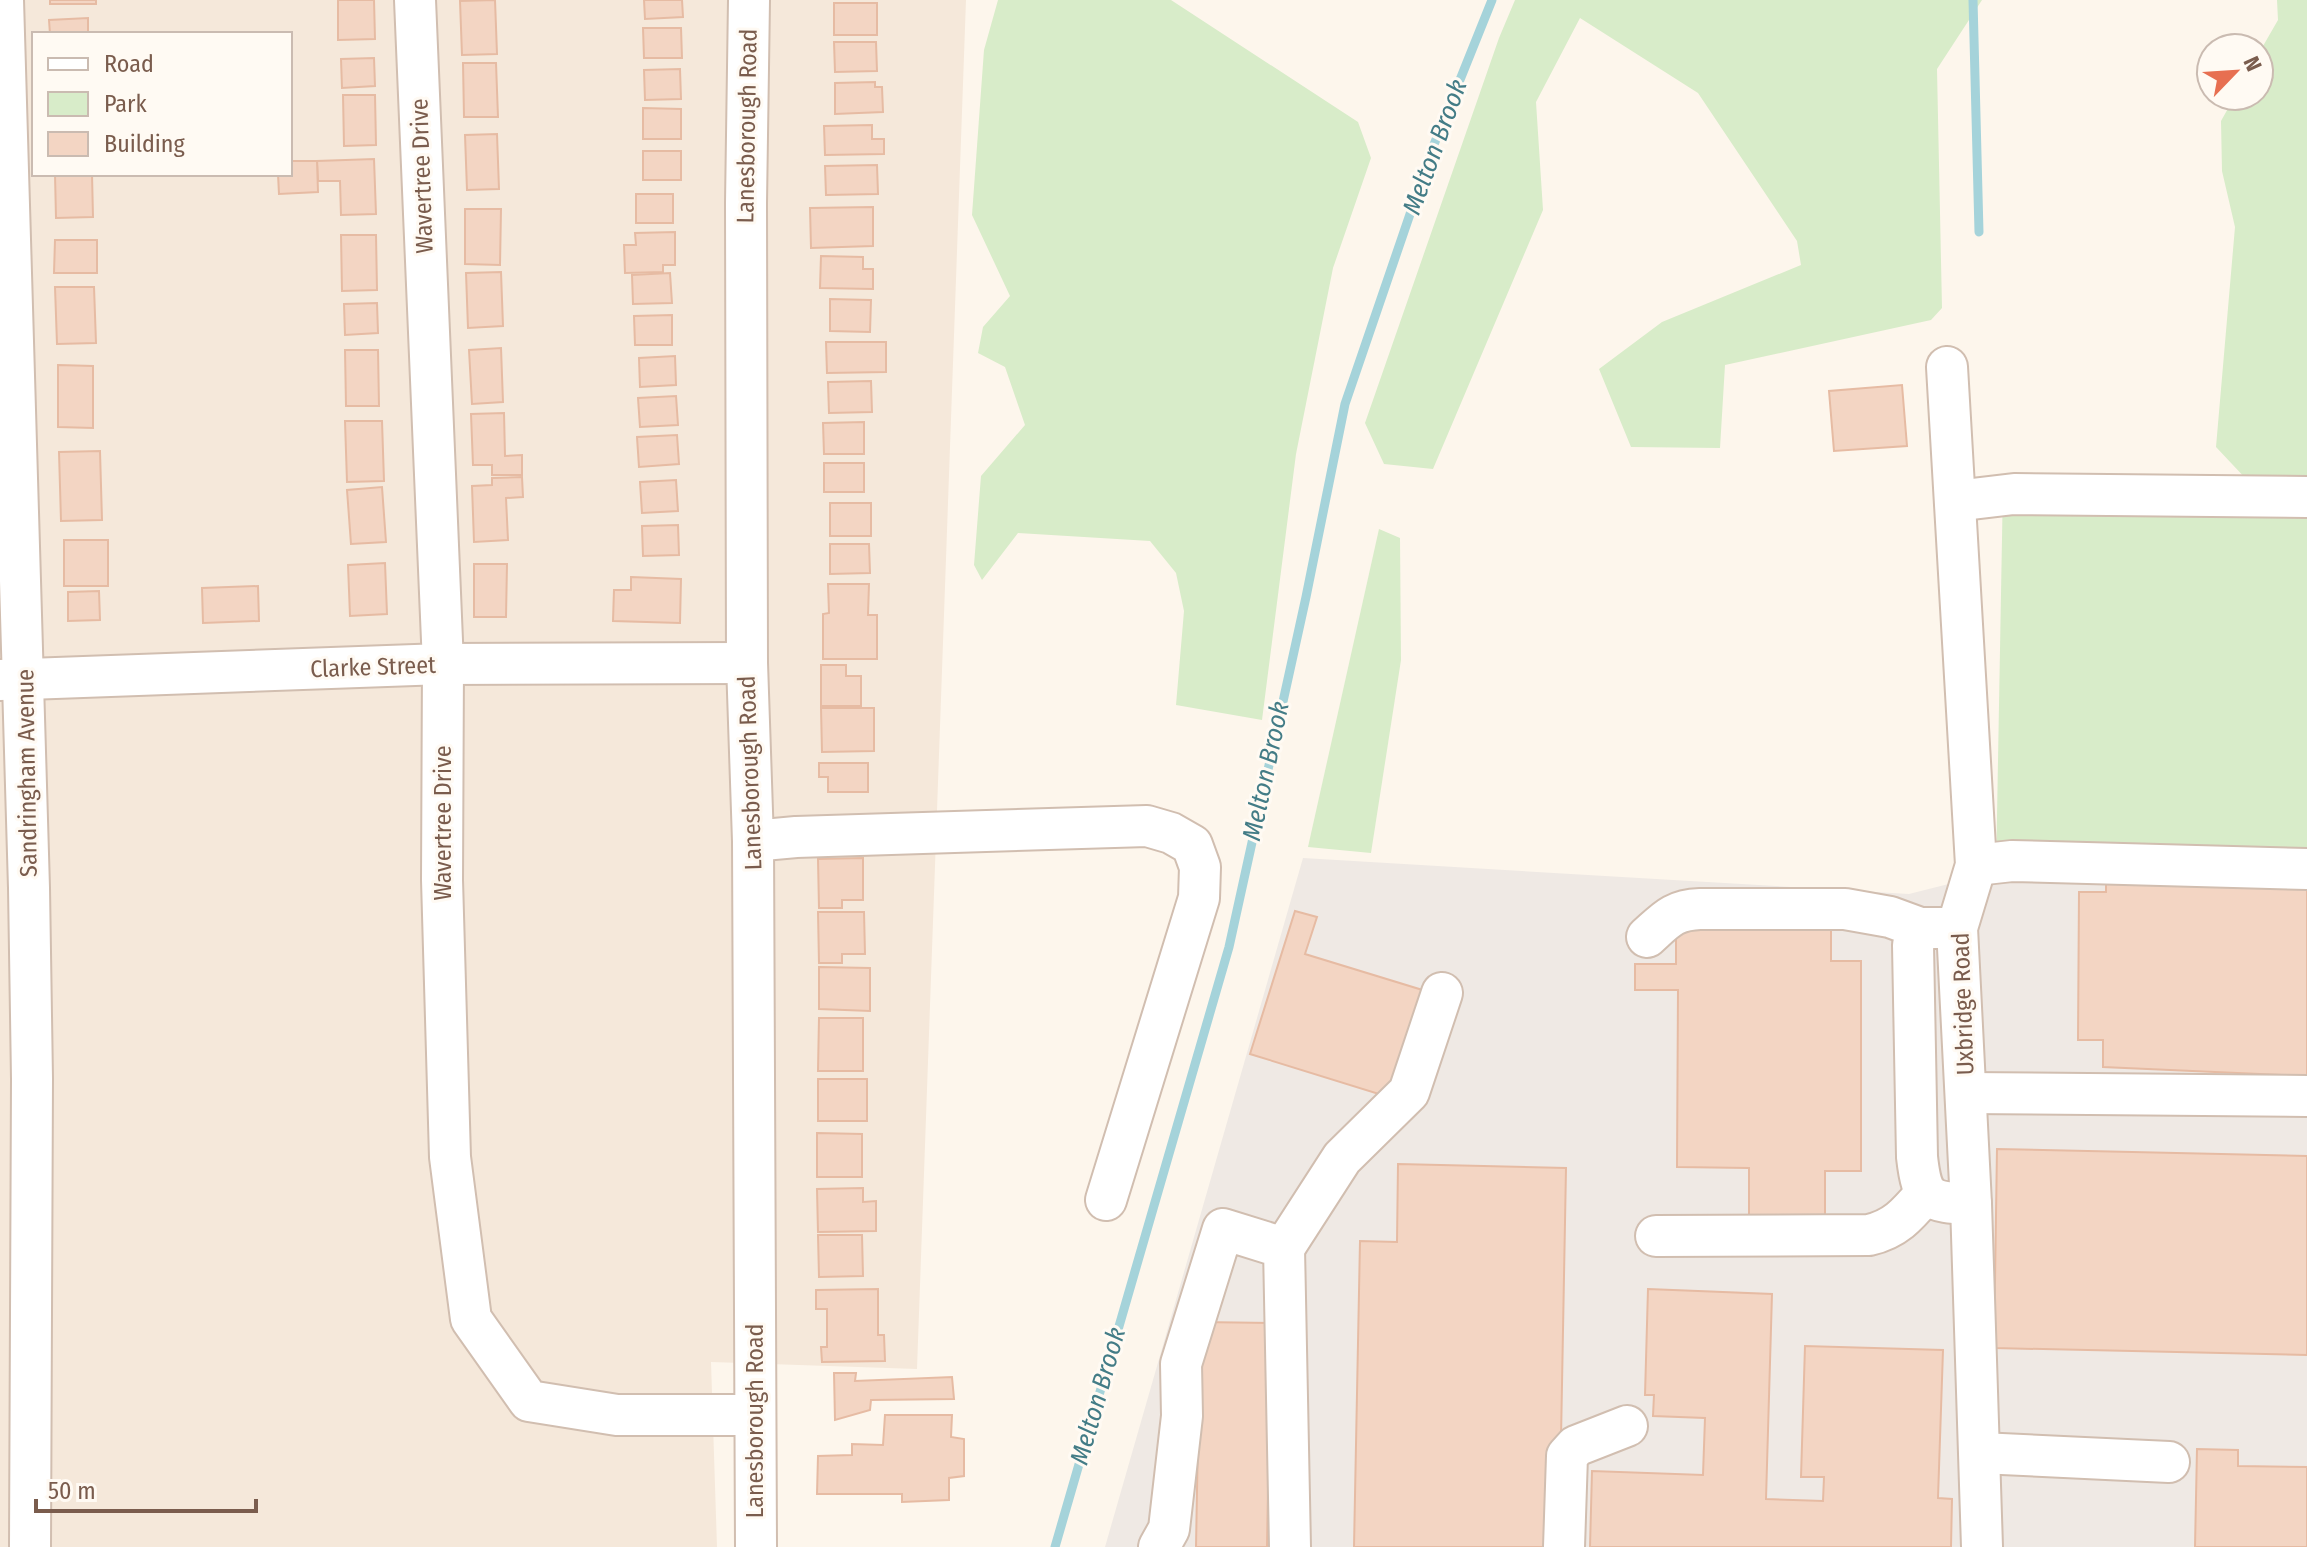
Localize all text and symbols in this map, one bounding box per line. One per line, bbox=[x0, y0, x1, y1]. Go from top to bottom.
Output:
street label: Lanesborough Road bbox=[731, 28, 763, 224]
legend bbox=[32, 32, 292, 176]
north arrow bbox=[2195, 32, 2275, 112]
text: Road bbox=[104, 50, 154, 78]
text: N bbox=[2238, 52, 2268, 75]
water label: Melton Brook bbox=[1396, 75, 1474, 219]
text: Park bbox=[104, 90, 147, 118]
street label: Wavertree Drive bbox=[405, 98, 439, 254]
text: Building bbox=[104, 130, 186, 158]
street label: Clarke Street bbox=[310, 651, 436, 683]
street label: Sandringham Avenue bbox=[11, 669, 43, 877]
street label: Lanesborough Road bbox=[733, 675, 767, 871]
water label: Melton Brook bbox=[1236, 699, 1296, 843]
street label: Wavertree Drive bbox=[429, 745, 457, 901]
street label: Uxbridge Road bbox=[1947, 932, 1979, 1076]
street label: Lanesborough Road bbox=[741, 1324, 769, 1518]
water label: Melton Brook bbox=[1064, 1324, 1132, 1468]
scale bar bbox=[36, 1463, 256, 1513]
text: 50 m bbox=[48, 1477, 96, 1505]

